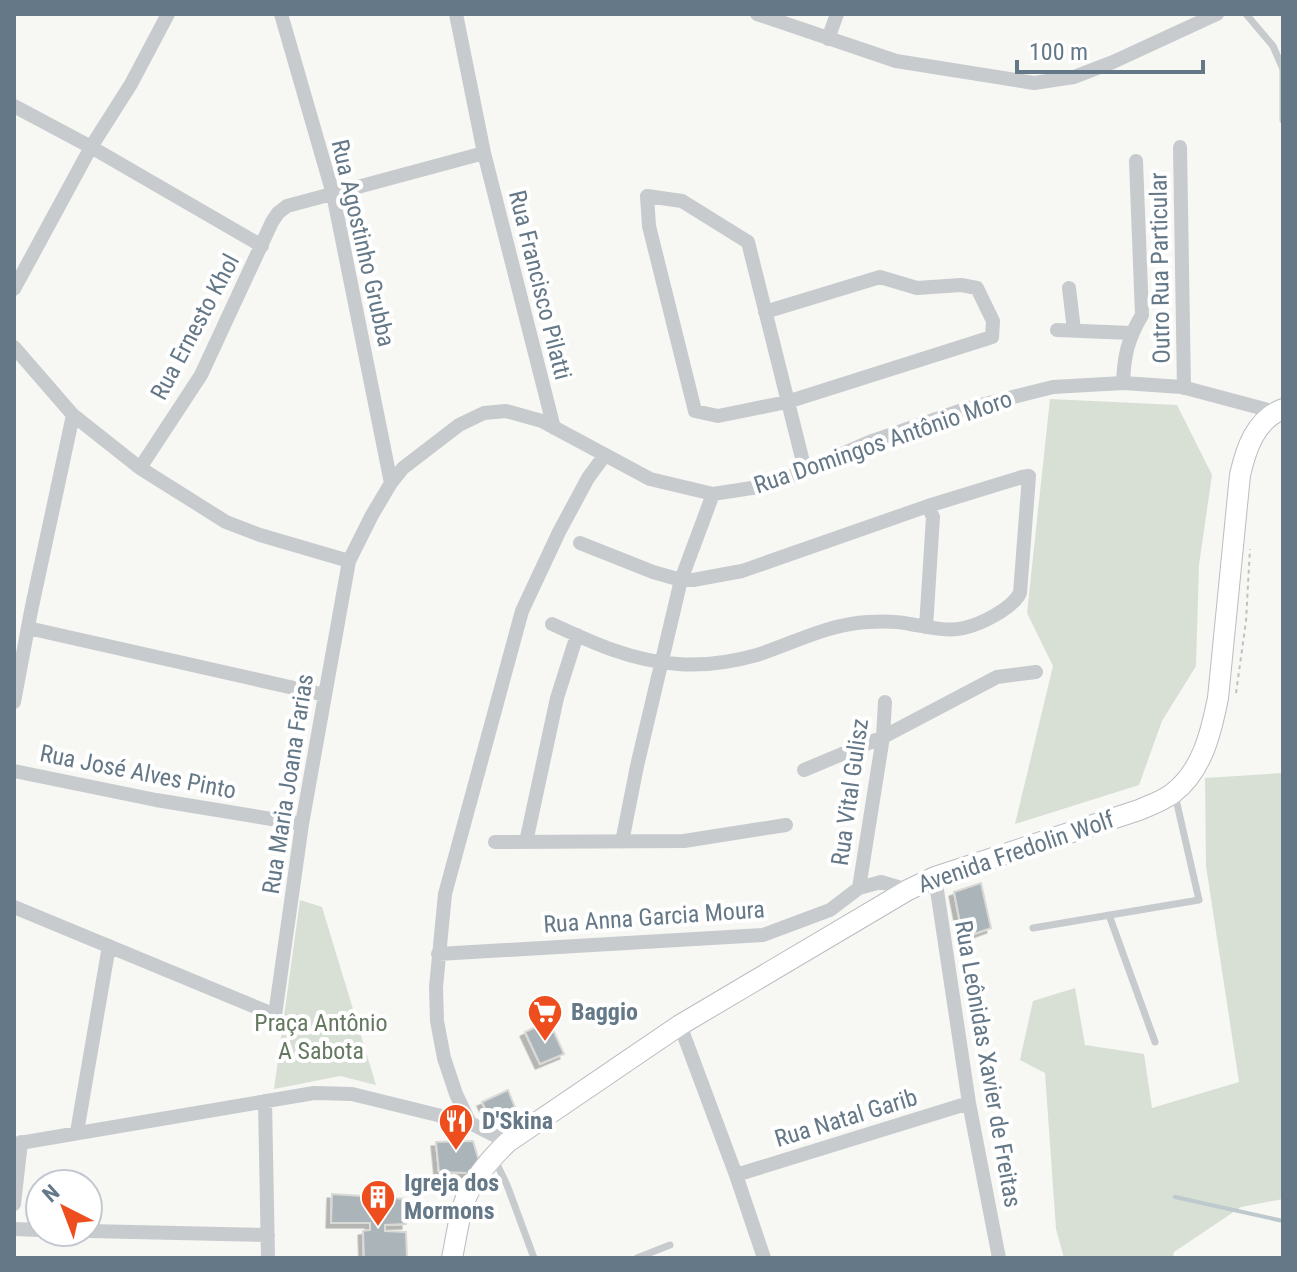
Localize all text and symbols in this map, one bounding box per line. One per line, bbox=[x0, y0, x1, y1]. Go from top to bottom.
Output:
scale bar bbox=[1017, 24, 1203, 74]
text: 100 m bbox=[1029, 38, 1088, 66]
street label: Rua Agostinho Grubba bbox=[326, 137, 400, 349]
street label: Outro Rua Particular bbox=[1144, 172, 1176, 364]
street label: Rua Francisco Pilatti bbox=[503, 187, 577, 383]
street label: Rua Ernesto Khol bbox=[145, 249, 245, 405]
street label: Rua Domingos Antônio Moro bbox=[750, 385, 1016, 499]
street label: Rua Maria Joana Farias bbox=[257, 672, 319, 896]
street label: Rua Vital Gulisz bbox=[826, 717, 874, 867]
street label: Rua José Alves Pinto bbox=[38, 739, 238, 805]
street label: Avenida Fredolin Wolf bbox=[914, 805, 1118, 899]
street label: Rua Anna Garcia Moura bbox=[542, 895, 766, 939]
street label: Rua Leônidas Xavier de Freitas bbox=[949, 918, 1027, 1210]
supermarket icon: Baggio bbox=[526, 993, 564, 1043]
place label: Baggio bbox=[571, 998, 638, 1026]
park label: Praça Antônio A Sabota bbox=[254, 1009, 388, 1065]
street label: Rua Natal Garib bbox=[771, 1083, 921, 1153]
restaurant icon: D'Skina bbox=[437, 1102, 475, 1152]
place label: D'Skina bbox=[482, 1107, 553, 1135]
north arrow bbox=[24, 1168, 104, 1248]
place label: Igreja dos Mormons bbox=[404, 1169, 499, 1225]
building icon: Igreja dos Mormons bbox=[359, 1178, 397, 1228]
text: N bbox=[38, 1180, 64, 1207]

